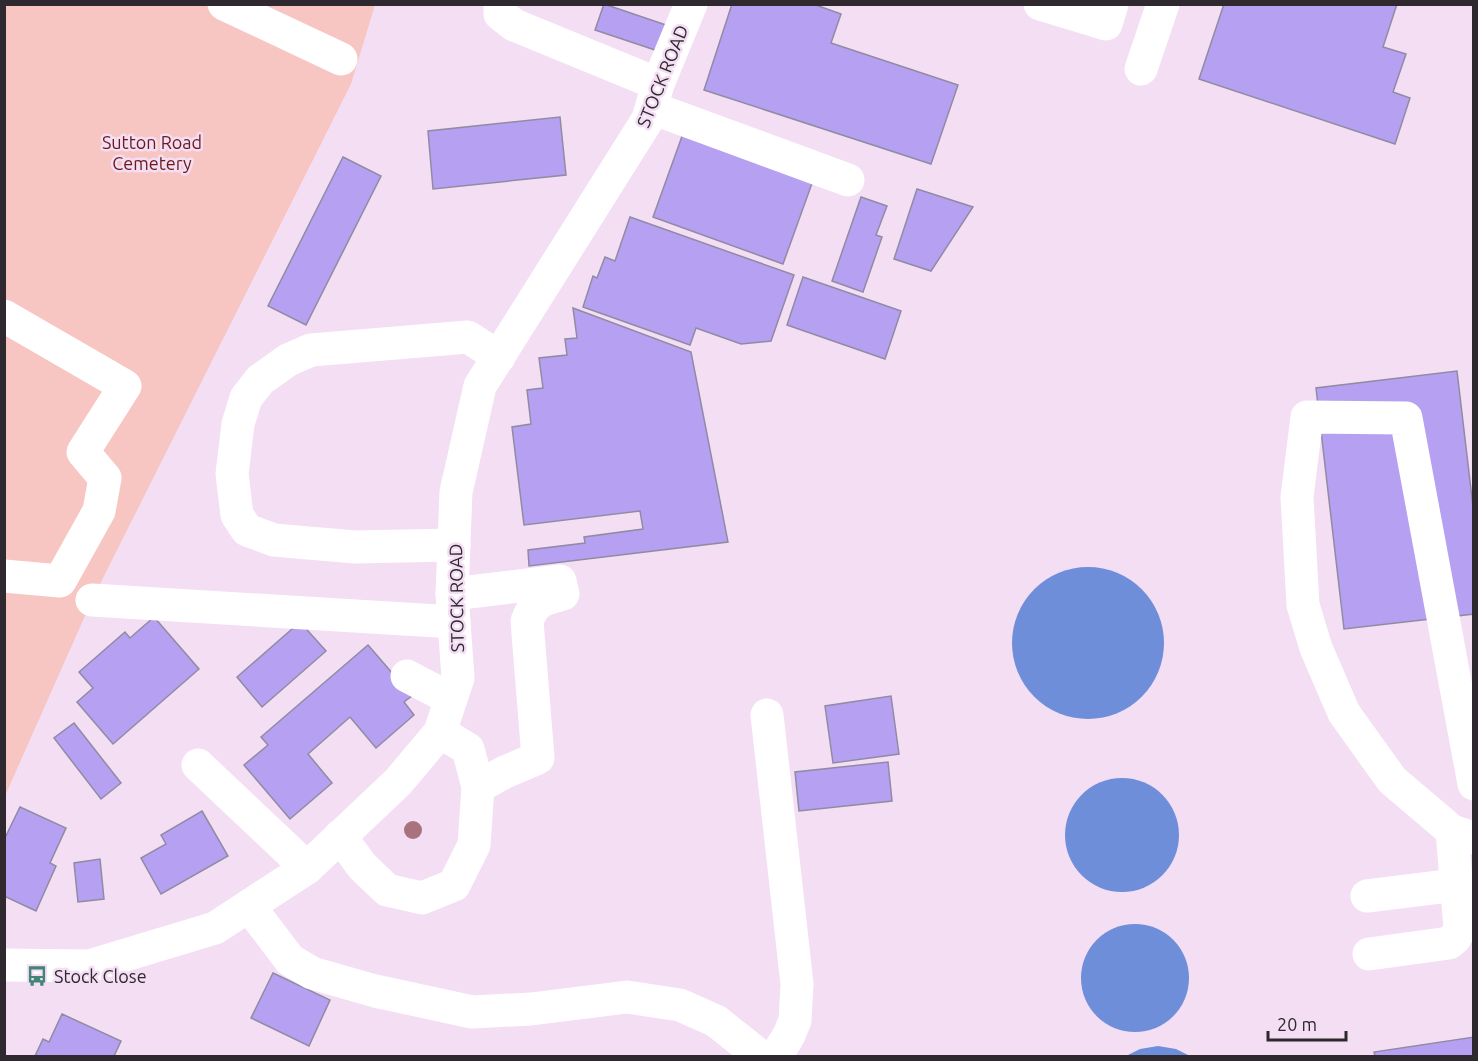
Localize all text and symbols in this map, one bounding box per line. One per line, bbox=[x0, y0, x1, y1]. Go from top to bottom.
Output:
street label: STOCK ROAD bbox=[632, 22, 692, 130]
park label: Sutton Road Cemetery bbox=[102, 132, 202, 173]
street label: STOCK ROAD bbox=[445, 544, 467, 652]
bus stop icon: Stock Close bbox=[25, 964, 49, 988]
place label: Stock Close bbox=[54, 966, 147, 986]
scale bar bbox=[1268, 1004, 1346, 1042]
text: 20 m bbox=[1277, 1014, 1317, 1034]

